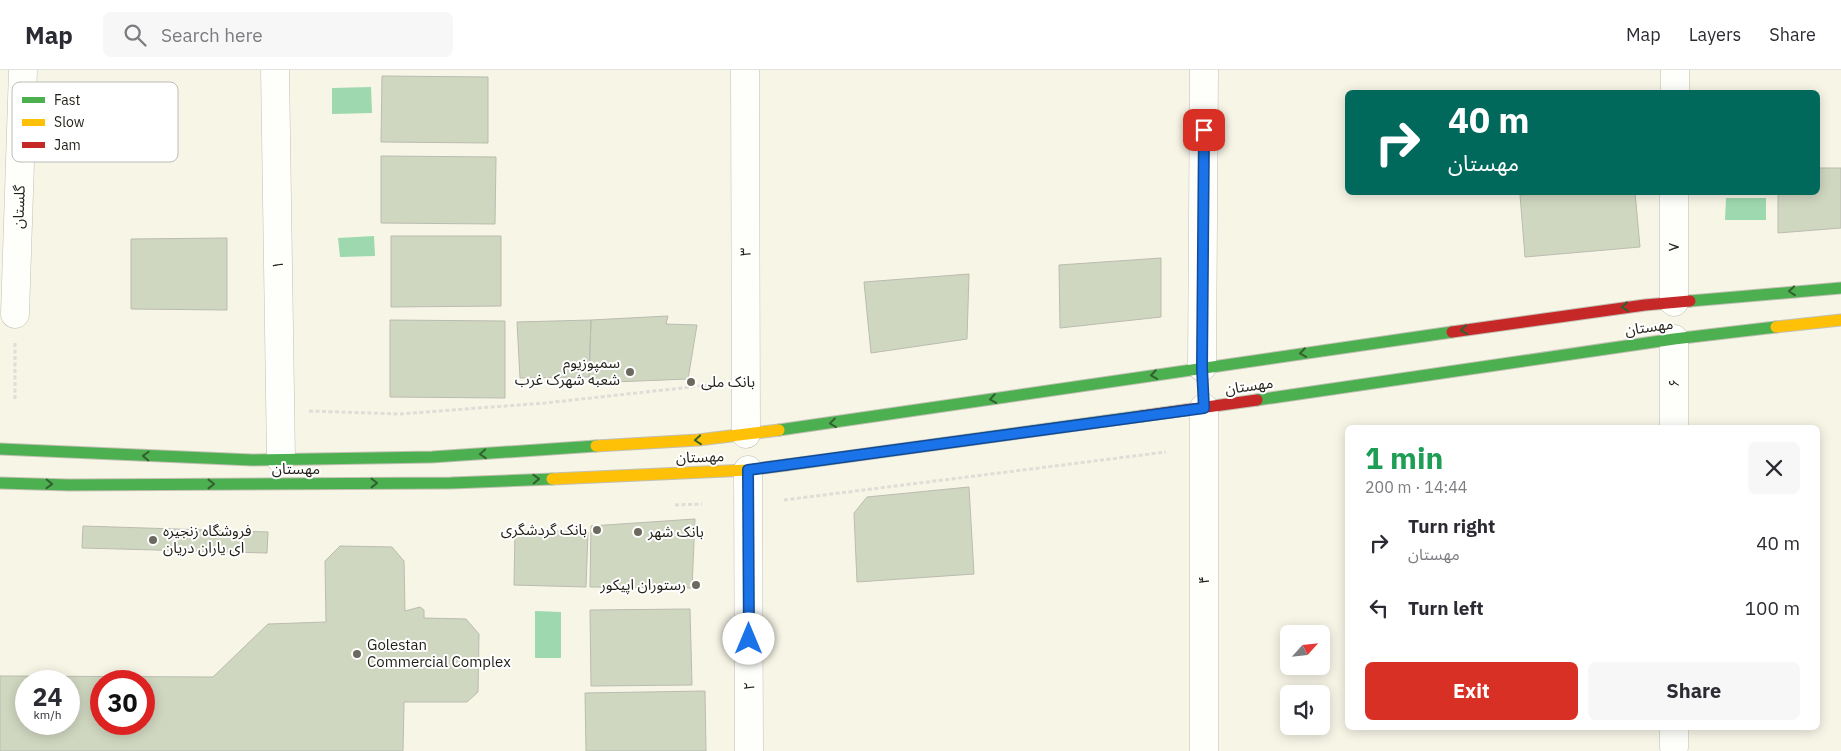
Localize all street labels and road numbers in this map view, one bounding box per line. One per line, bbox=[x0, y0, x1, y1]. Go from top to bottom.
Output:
street label: گلستان bbox=[8, 184, 29, 229]
street label: ۷ bbox=[1664, 242, 1683, 251]
street label: ۳ bbox=[736, 247, 755, 256]
street label: ۱ bbox=[268, 261, 287, 269]
street label: مهستان bbox=[1624, 314, 1674, 339]
street label: مهستان bbox=[1224, 373, 1274, 398]
street label: ۶ bbox=[1664, 379, 1683, 387]
street label: مهستان bbox=[675, 446, 725, 467]
street label: مهستان bbox=[272, 459, 320, 478]
street label: ۴ bbox=[1194, 576, 1213, 584]
street label: ۲ bbox=[739, 682, 758, 690]

